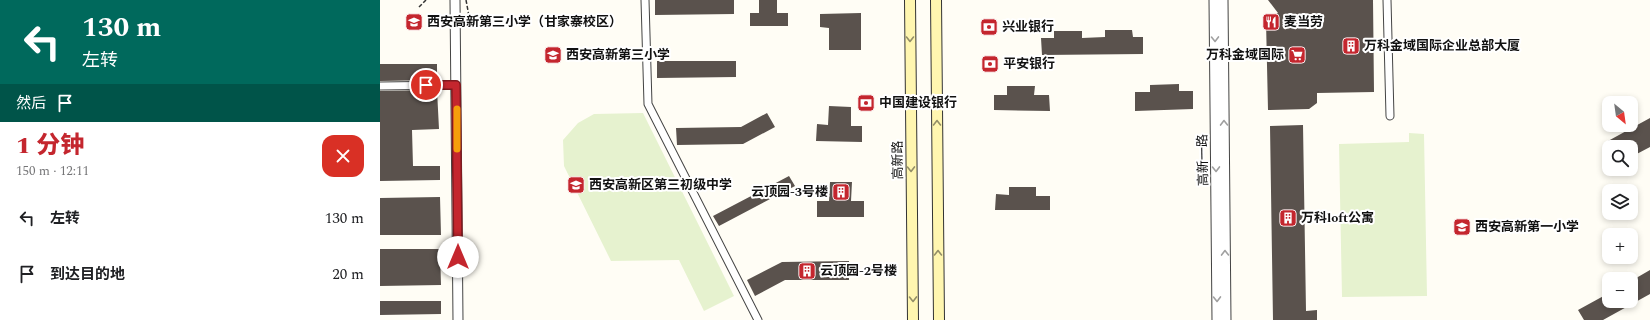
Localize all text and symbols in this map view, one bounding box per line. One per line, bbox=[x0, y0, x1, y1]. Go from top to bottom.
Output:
text: 130 m bbox=[82, 6, 161, 49]
school or university icon: 西安高新第三小学（甘家寨校区） bbox=[404, 12, 424, 32]
place label: 西安高新第三小学（甘家寨校区） bbox=[427, 12, 622, 32]
restaurant icon: 麦当劳 bbox=[1261, 12, 1281, 32]
place label: 麦当劳 bbox=[1284, 12, 1323, 32]
icon: left bbox=[16, 16, 68, 68]
bank icon: 兴业银行 bbox=[979, 17, 999, 37]
place label: 兴业银行 bbox=[1002, 17, 1054, 37]
one-way arrow bbox=[906, 36, 914, 42]
one-way arrow bbox=[1211, 36, 1219, 42]
building icon: 万科金域国际企业总部大厦 bbox=[1341, 36, 1361, 56]
place label: 万科金域国际企业总部大厦 bbox=[1364, 36, 1520, 56]
school or university icon: 西安高新第三小学 bbox=[543, 45, 563, 65]
place label: 西安高新第三小学 bbox=[566, 45, 670, 65]
place label: 万科金域国际 bbox=[1206, 45, 1284, 65]
supermarket icon: 万科金域国际 bbox=[1287, 45, 1307, 65]
text: 左转 bbox=[82, 47, 118, 74]
bank icon: 平安银行 bbox=[980, 54, 1000, 74]
place label: 平安银行 bbox=[1003, 54, 1055, 74]
pin bbox=[409, 68, 443, 102]
icon: arrive bbox=[415, 74, 437, 96]
text: 然后 bbox=[16, 92, 46, 115]
icon: arrive bbox=[54, 92, 76, 114]
bank icon: 中国建设银行 bbox=[856, 93, 876, 113]
place label: 中国建设银行 bbox=[879, 93, 957, 113]
north arrow bbox=[1602, 96, 1638, 132]
map controls bbox=[1602, 96, 1638, 308]
one-way arrow bbox=[933, 120, 941, 126]
one-way arrow bbox=[1220, 120, 1228, 126]
text: 1 分钟 bbox=[16, 128, 84, 164]
street label: 高新一路 bbox=[1193, 134, 1213, 186]
button: close bbox=[322, 135, 364, 177]
street label: 高新路 bbox=[888, 140, 908, 180]
button: search bbox=[1602, 140, 1638, 176]
text: 150 m · 12:11 bbox=[16, 161, 89, 181]
one-way arrow bbox=[907, 166, 915, 172]
one-way arrow bbox=[1212, 166, 1220, 172]
school or university icon: 西安高新区第三初级中学 bbox=[566, 175, 586, 195]
place label: 西安高新区第三初级中学 bbox=[589, 175, 732, 195]
place label: 云顶园-3号楼 bbox=[751, 182, 828, 202]
building icon: 云顶园-3号楼 bbox=[831, 182, 851, 202]
button: layers bbox=[1602, 184, 1638, 220]
icon: left bbox=[16, 207, 38, 229]
text: 左转 bbox=[50, 207, 80, 230]
text: 130 m bbox=[325, 207, 364, 230]
building icon: 万科loft公寓 bbox=[1278, 208, 1298, 228]
place label: 万科loft公寓 bbox=[1301, 208, 1374, 228]
school or university icon: 西安高新第一小学 bbox=[1452, 217, 1472, 237]
place label: 西安高新第一小学 bbox=[1475, 217, 1579, 237]
button: + bbox=[1602, 228, 1638, 264]
position arrow bbox=[437, 236, 479, 278]
one-way arrow bbox=[934, 250, 942, 256]
one-way arrow bbox=[1221, 250, 1229, 256]
building icon: 云顶园-2号楼 bbox=[797, 261, 817, 281]
place label: 云顶园-2号楼 bbox=[820, 261, 897, 281]
icon: arrive bbox=[16, 263, 38, 285]
text: 到达目的地 bbox=[50, 263, 125, 286]
text: 20 m bbox=[332, 263, 364, 286]
button: − bbox=[1602, 272, 1638, 308]
one-way arrow bbox=[909, 296, 917, 302]
one-way arrow bbox=[1213, 296, 1221, 302]

